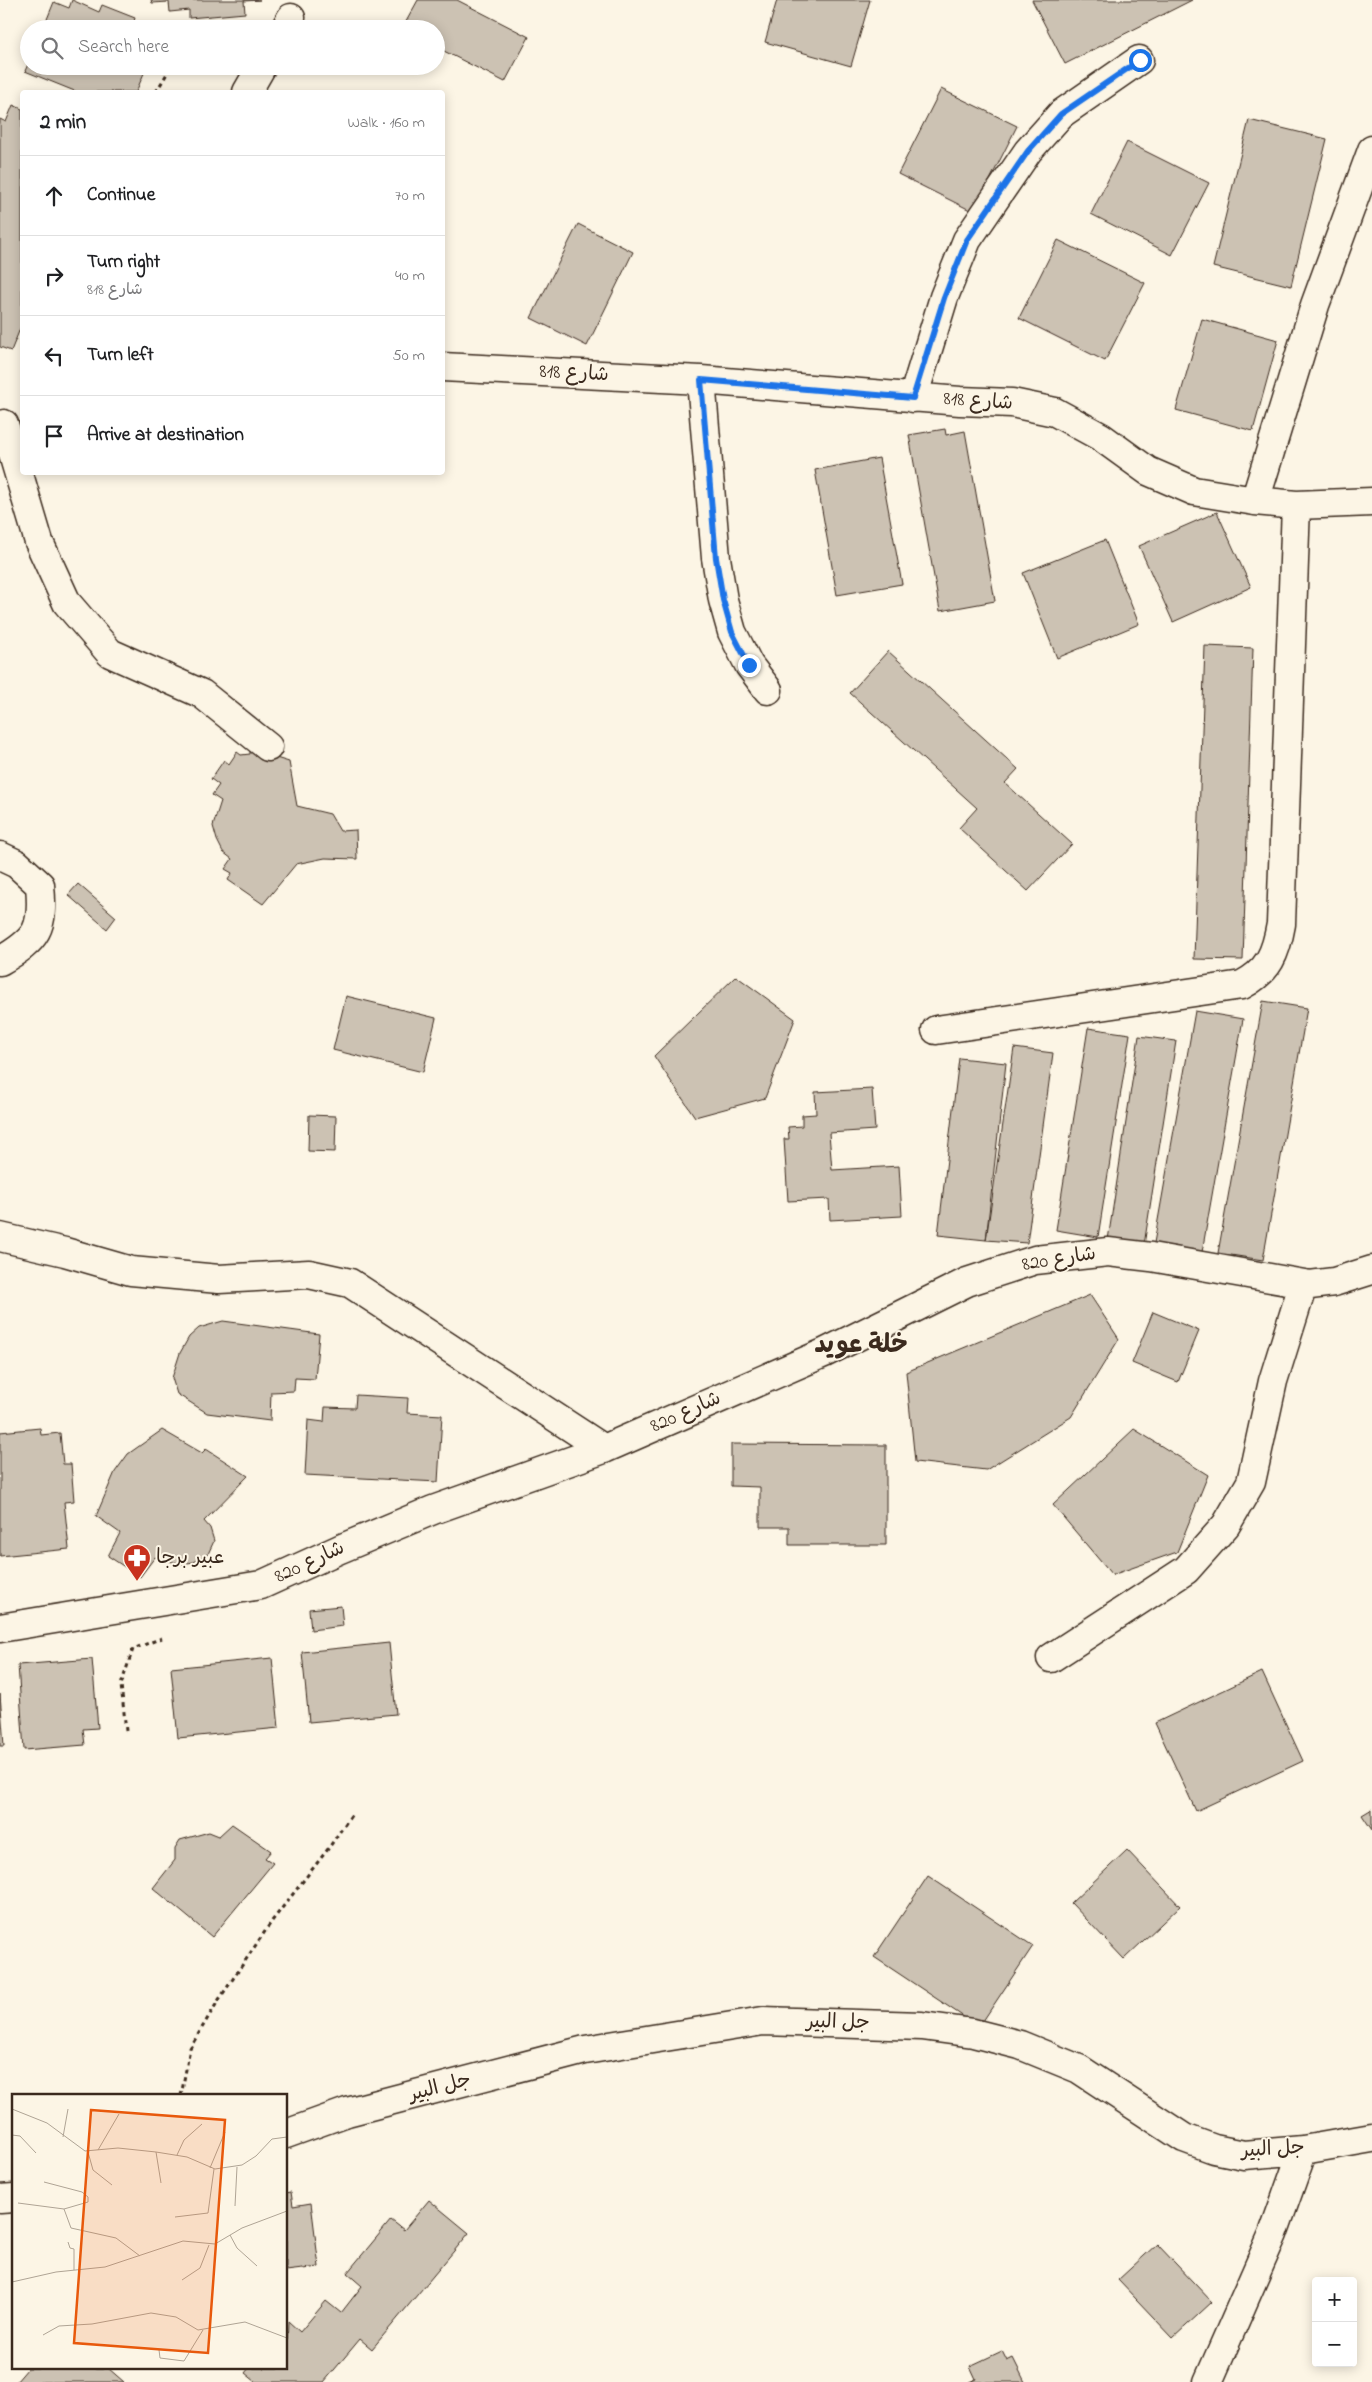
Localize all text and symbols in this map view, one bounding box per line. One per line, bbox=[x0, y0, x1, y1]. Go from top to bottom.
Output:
search box bbox=[20, 20, 445, 75]
icon: search bbox=[38, 34, 66, 62]
text: Search here bbox=[78, 34, 169, 61]
route start bbox=[1129, 49, 1152, 72]
text: 2 min bbox=[40, 108, 86, 138]
text: Walk · 160 m bbox=[347, 111, 425, 135]
icon: ahead bbox=[40, 182, 68, 210]
text: Continue bbox=[87, 182, 155, 209]
text: 70 m bbox=[395, 184, 425, 208]
text: Turn right bbox=[87, 249, 160, 276]
icon: right bbox=[40, 262, 68, 290]
text: 40 m bbox=[395, 264, 425, 288]
text: شارع 818 bbox=[87, 278, 143, 302]
icon: left bbox=[40, 342, 68, 370]
text: Turn left bbox=[87, 342, 154, 369]
text: 50 m bbox=[393, 344, 425, 368]
street label: شارع 818 bbox=[538, 358, 610, 390]
street label: شارع 818 bbox=[942, 385, 1014, 419]
icon: arrive bbox=[40, 422, 68, 450]
text: Arrive at destination bbox=[87, 422, 244, 449]
route end bbox=[738, 654, 761, 677]
street label: شارع 820 bbox=[1020, 1240, 1098, 1280]
district label: خلة عويد bbox=[814, 1328, 908, 1364]
street label: شارع 820 bbox=[646, 1385, 726, 1441]
street label: شارع 820 bbox=[270, 1534, 350, 1592]
pharmacy icon: عبير برجا bbox=[122, 1543, 152, 1582]
place label: عبير برجا bbox=[156, 1544, 224, 1573]
street label: جل البير bbox=[804, 2008, 870, 2038]
street label: جل البير bbox=[404, 2066, 474, 2111]
inset map bbox=[12, 2094, 288, 2370]
street label: جل البير bbox=[1238, 2134, 1306, 2166]
map controls bbox=[1312, 2277, 1357, 2367]
button: + bbox=[1312, 2277, 1357, 2322]
button: − bbox=[1312, 2322, 1357, 2367]

